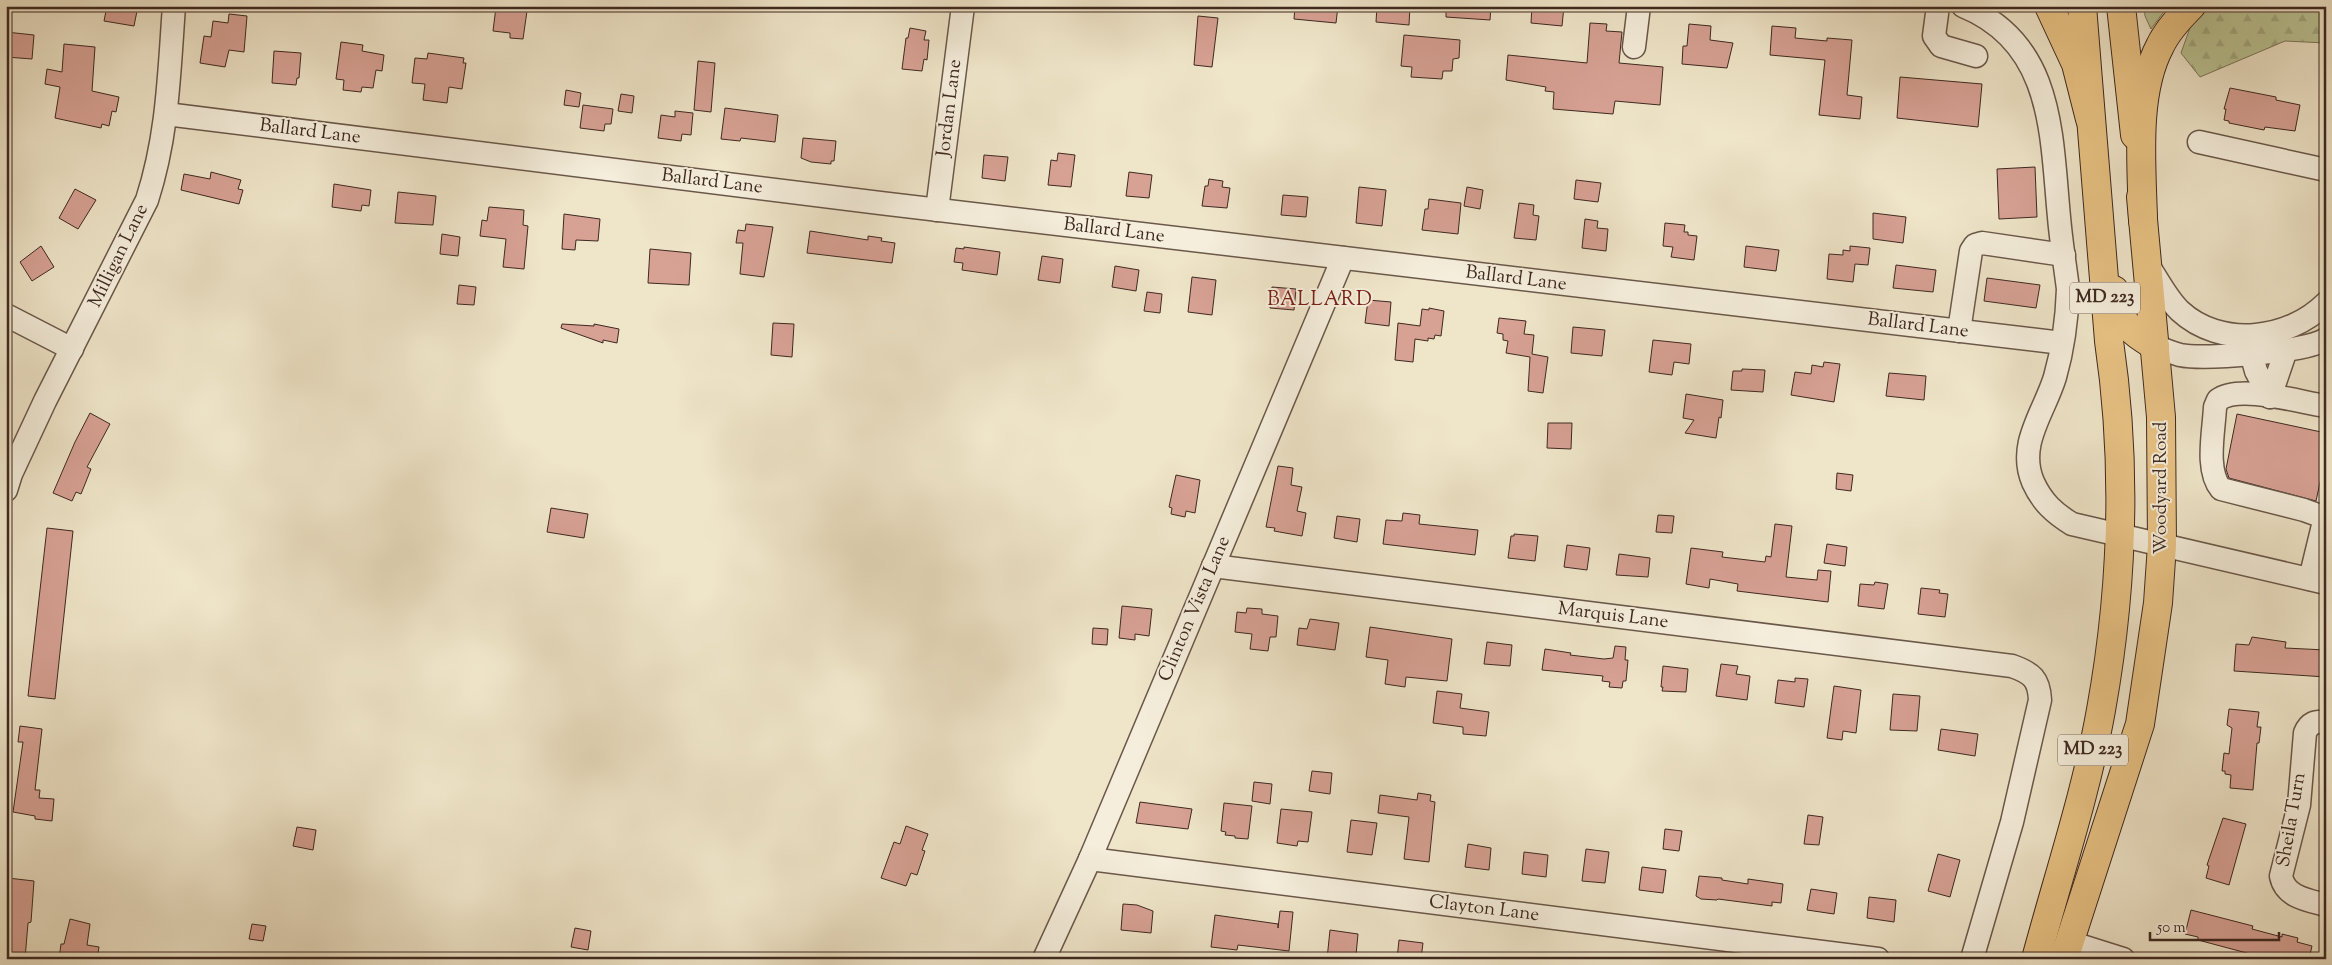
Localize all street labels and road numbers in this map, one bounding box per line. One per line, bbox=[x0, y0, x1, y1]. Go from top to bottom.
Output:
street label: Jordan Lane bbox=[931, 58, 969, 159]
street label: Ballard Lane bbox=[258, 112, 362, 152]
street label: Ballard Lane bbox=[660, 162, 764, 202]
street label: Milligan Lane bbox=[82, 200, 156, 312]
street label: Ballard Lane bbox=[1062, 211, 1166, 251]
street label: Ballard Lane bbox=[1464, 259, 1568, 299]
road number: MD 223 bbox=[2070, 282, 2140, 314]
street label: Ballard Lane bbox=[1866, 306, 1970, 346]
street label: Woodyard Road bbox=[2148, 421, 2175, 555]
street label: Clinton Vista Lane bbox=[1152, 532, 1238, 686]
street label: Marquis Lane bbox=[1556, 596, 1670, 636]
road number: MD 223 bbox=[2058, 734, 2128, 766]
street label: Sheila Turn bbox=[2270, 771, 2314, 869]
street label: Clayton Lane bbox=[1427, 889, 1541, 929]

